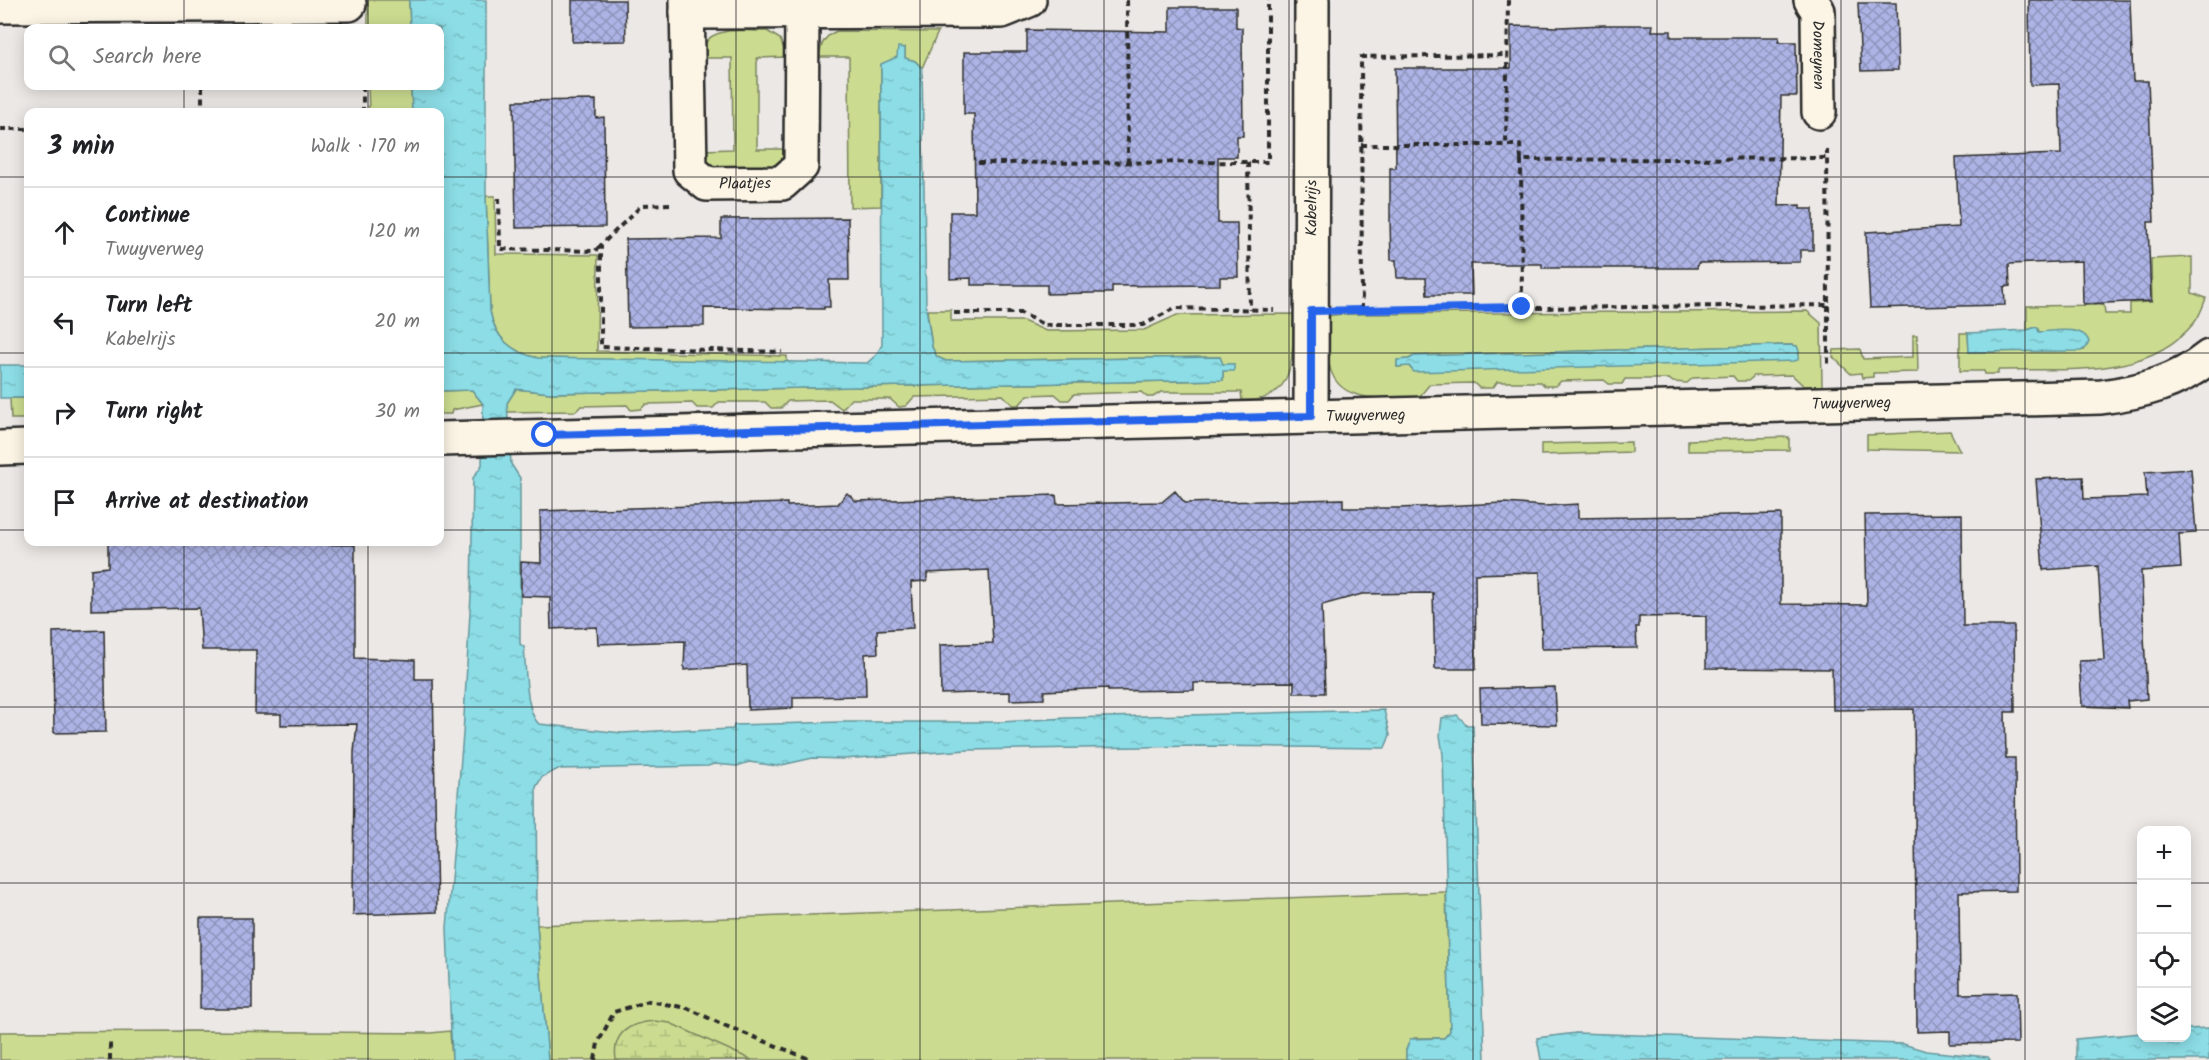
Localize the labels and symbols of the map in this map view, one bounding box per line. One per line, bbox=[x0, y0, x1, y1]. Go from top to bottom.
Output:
street label: Domeynen bbox=[1806, 20, 1831, 90]
street label: Plaatjes bbox=[719, 171, 771, 196]
street label: Kabelrijs bbox=[1299, 180, 1324, 236]
route end bbox=[1508, 293, 1534, 319]
street label: Twuyverweg bbox=[1812, 390, 1892, 417]
street label: Twuyverweg bbox=[1326, 402, 1406, 429]
route start bbox=[531, 421, 557, 447]

